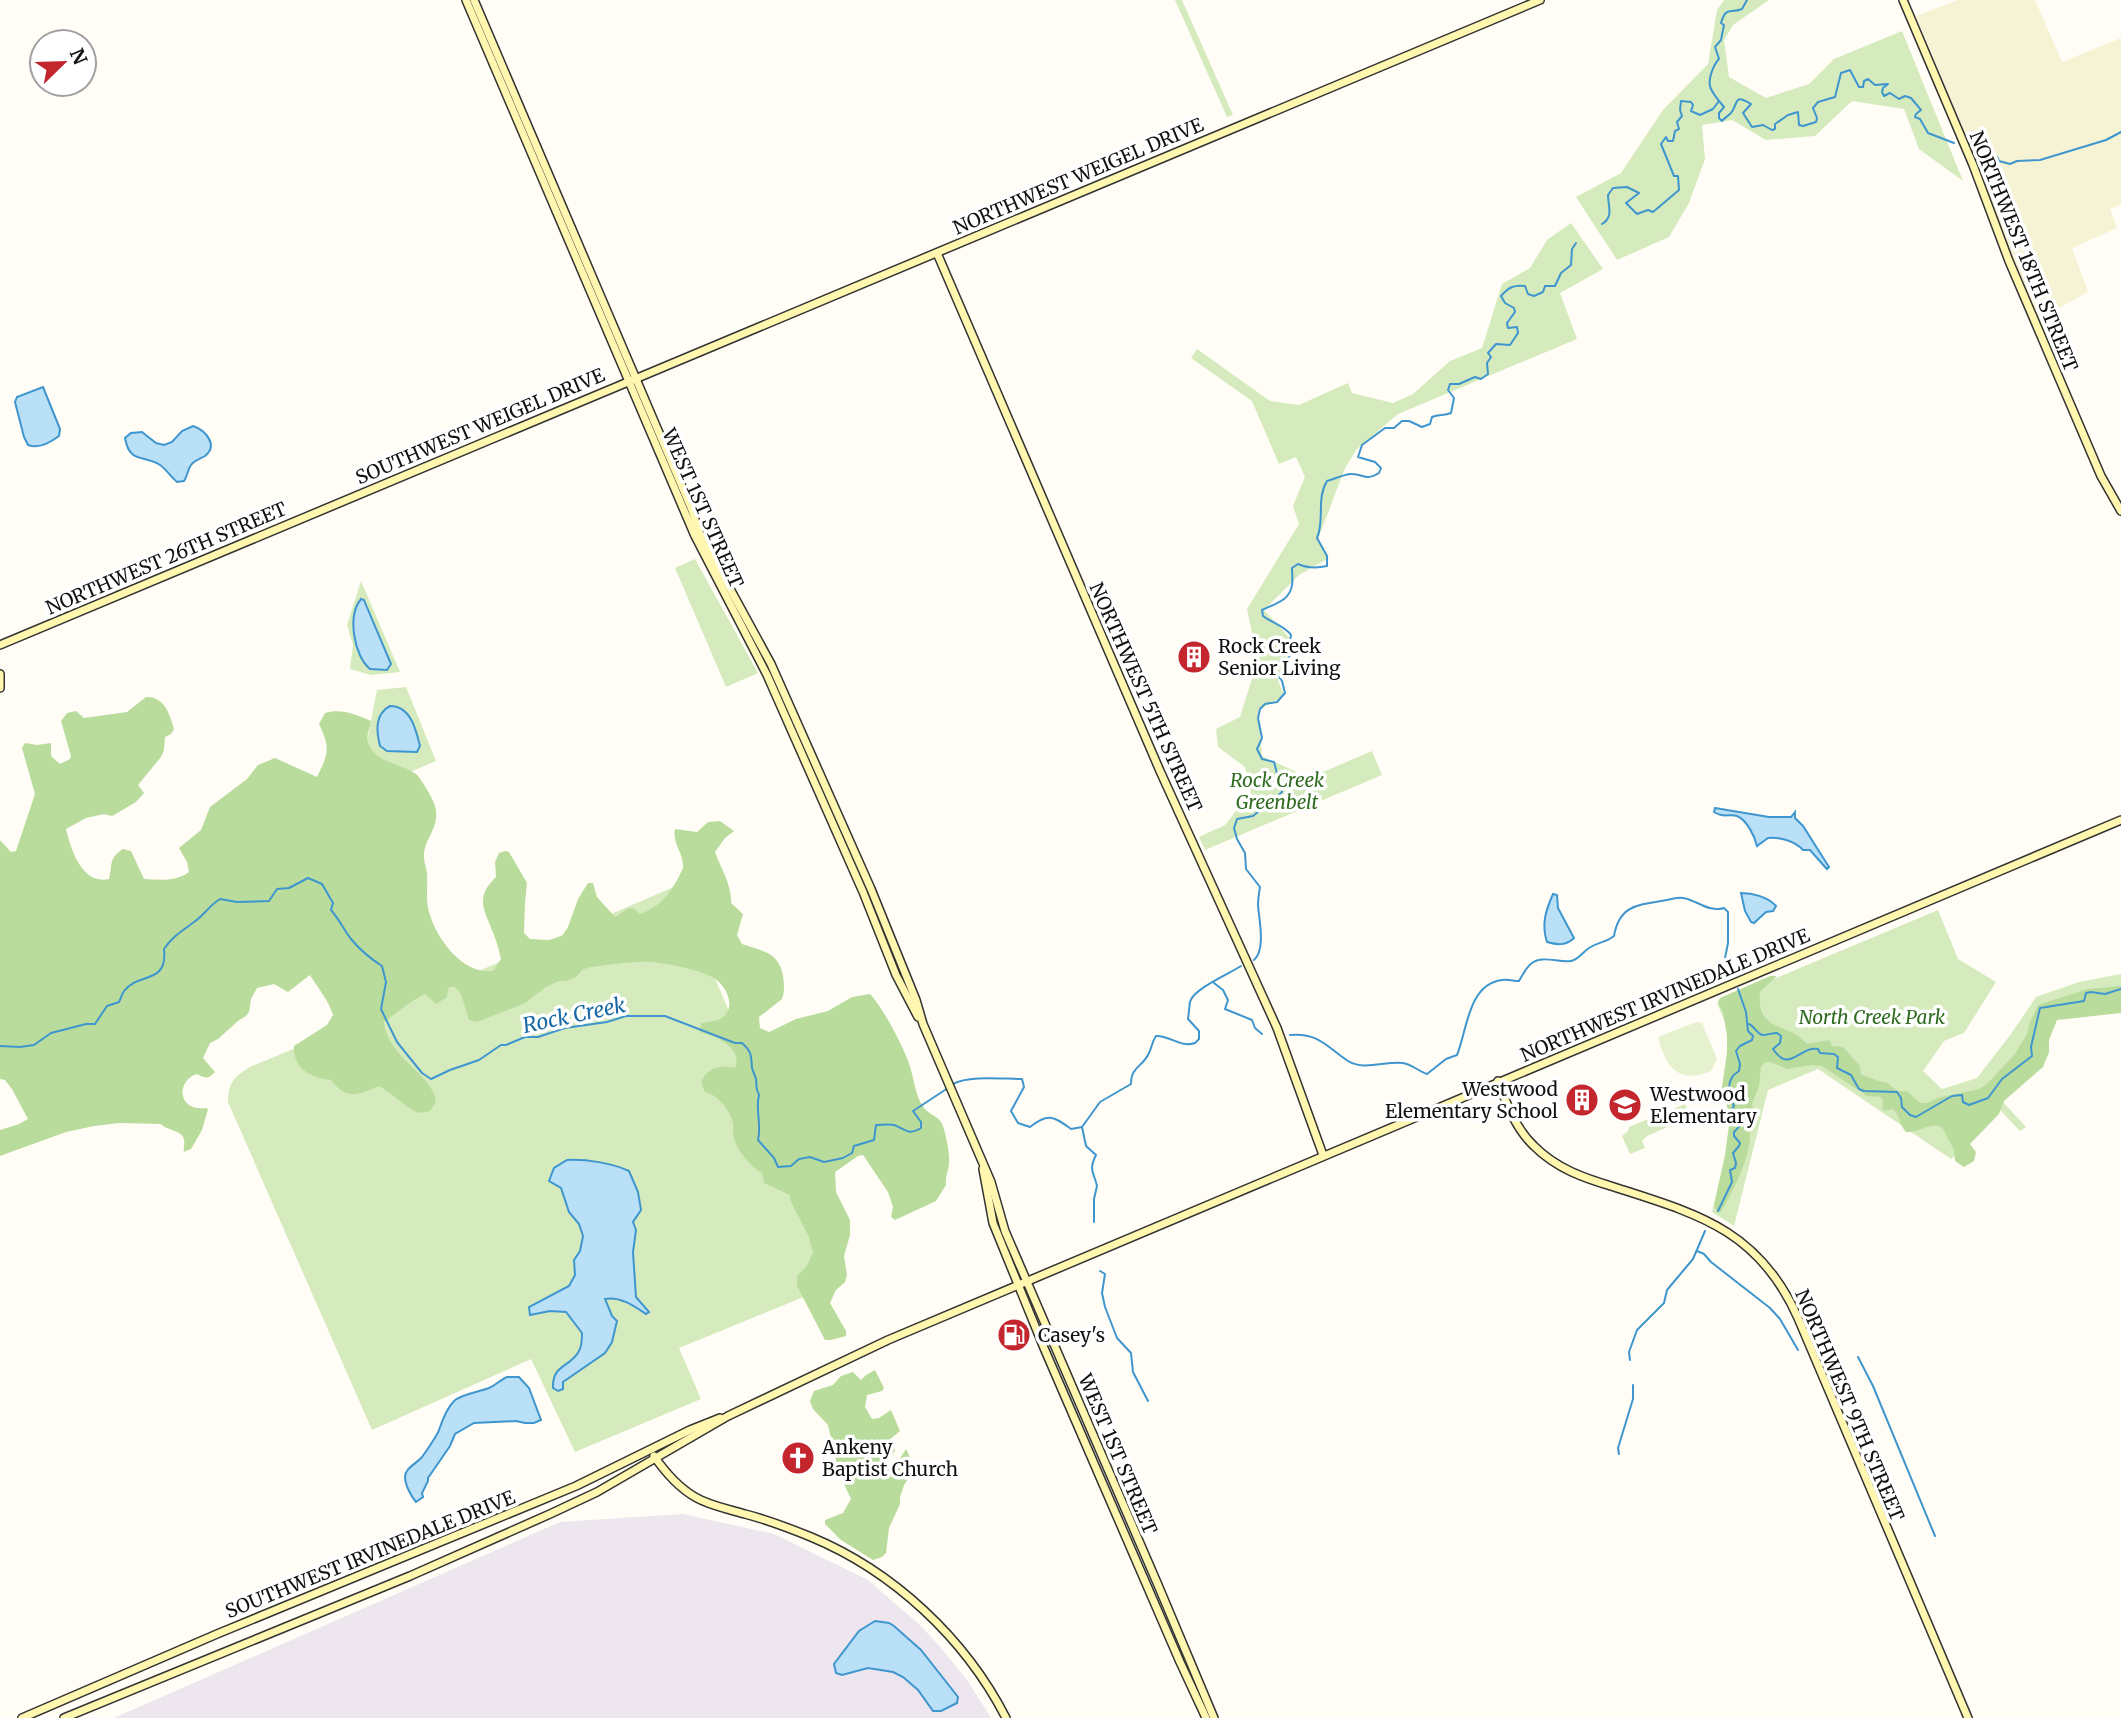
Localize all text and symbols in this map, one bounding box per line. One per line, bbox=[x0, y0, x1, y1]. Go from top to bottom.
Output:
north arrow bbox=[28, 28, 98, 98]
text: N bbox=[65, 45, 93, 68]
street label: NORTHWEST WEIGEL DRIVE bbox=[949, 112, 1207, 240]
street label: NORTHWEST 18TH STREET bbox=[1965, 127, 2083, 375]
street label: SOUTHWEST WEIGEL DRIVE bbox=[352, 363, 608, 489]
street label: WEST 1ST STREET bbox=[657, 424, 749, 591]
street label: NORTHWEST 26TH STREET bbox=[42, 496, 290, 620]
street label: NORTHWEST 5TH STREET bbox=[1084, 579, 1208, 815]
place label: Rock Creek Senior Living bbox=[1218, 634, 1341, 680]
building icon: Rock Creek Senior Living bbox=[1175, 638, 1213, 676]
park label: Rock Creek Greenbelt bbox=[1230, 768, 1325, 814]
street label: NORTHWEST IRVINEDALE DRIVE bbox=[1517, 923, 1813, 1067]
water label: Rock Creek bbox=[520, 991, 628, 1039]
park label: North Creek Park bbox=[1799, 1005, 1946, 1029]
place label: Westwood Elementary School bbox=[1385, 1077, 1558, 1123]
building icon: Westwood Elementary School bbox=[1563, 1081, 1601, 1119]
place label: Westwood Elementary bbox=[1649, 1082, 1757, 1128]
school or university icon: Westwood Elementary bbox=[1606, 1086, 1644, 1124]
street label: NORTHWEST 9TH STREET bbox=[1790, 1286, 1910, 1524]
fuel station icon: Casey's bbox=[995, 1316, 1033, 1354]
place label: Casey's bbox=[1038, 1323, 1105, 1347]
street label: WEST 1ST STREET bbox=[1073, 1369, 1163, 1538]
place label: Ankeny Baptist Church bbox=[821, 1435, 958, 1481]
church icon: Ankeny Baptist Church bbox=[779, 1439, 817, 1477]
street label: SOUTHWEST IRVINEDALE DRIVE bbox=[222, 1485, 518, 1623]

